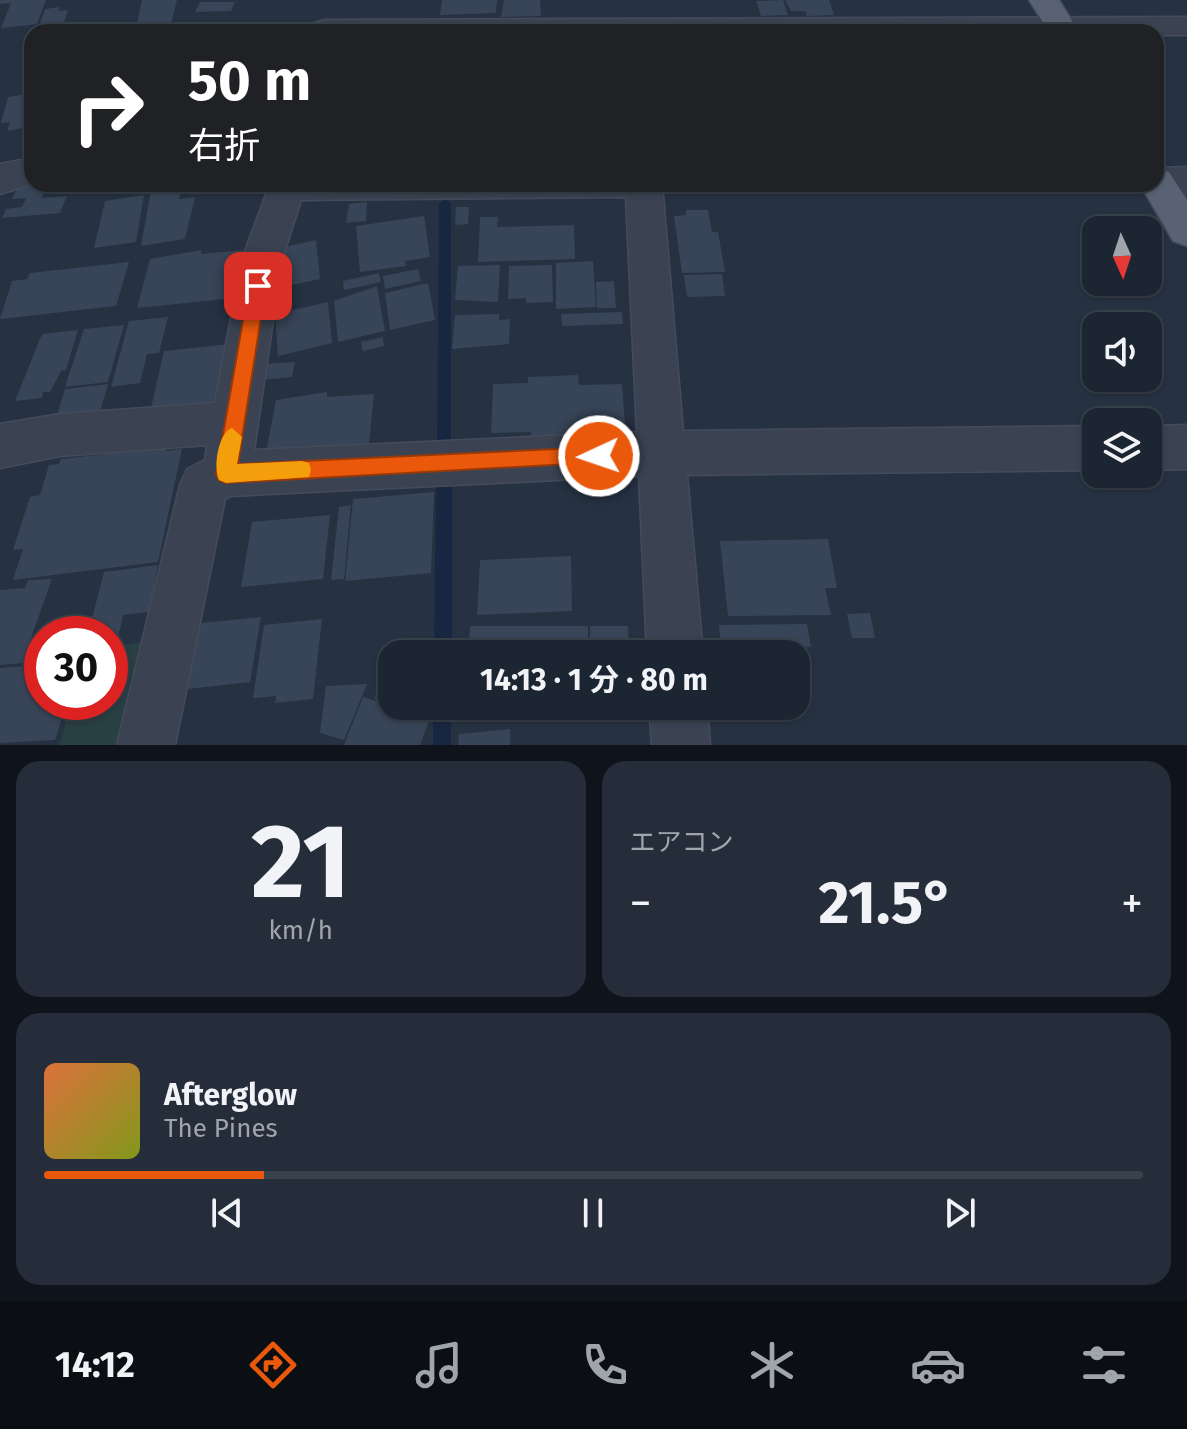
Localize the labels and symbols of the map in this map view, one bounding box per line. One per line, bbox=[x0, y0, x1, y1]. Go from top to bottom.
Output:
north arrow bbox=[1082, 216, 1162, 296]
pin bbox=[224, 252, 292, 320]
position arrow bbox=[557, 414, 641, 498]
speed limit sign: 30 bbox=[24, 616, 128, 720]

